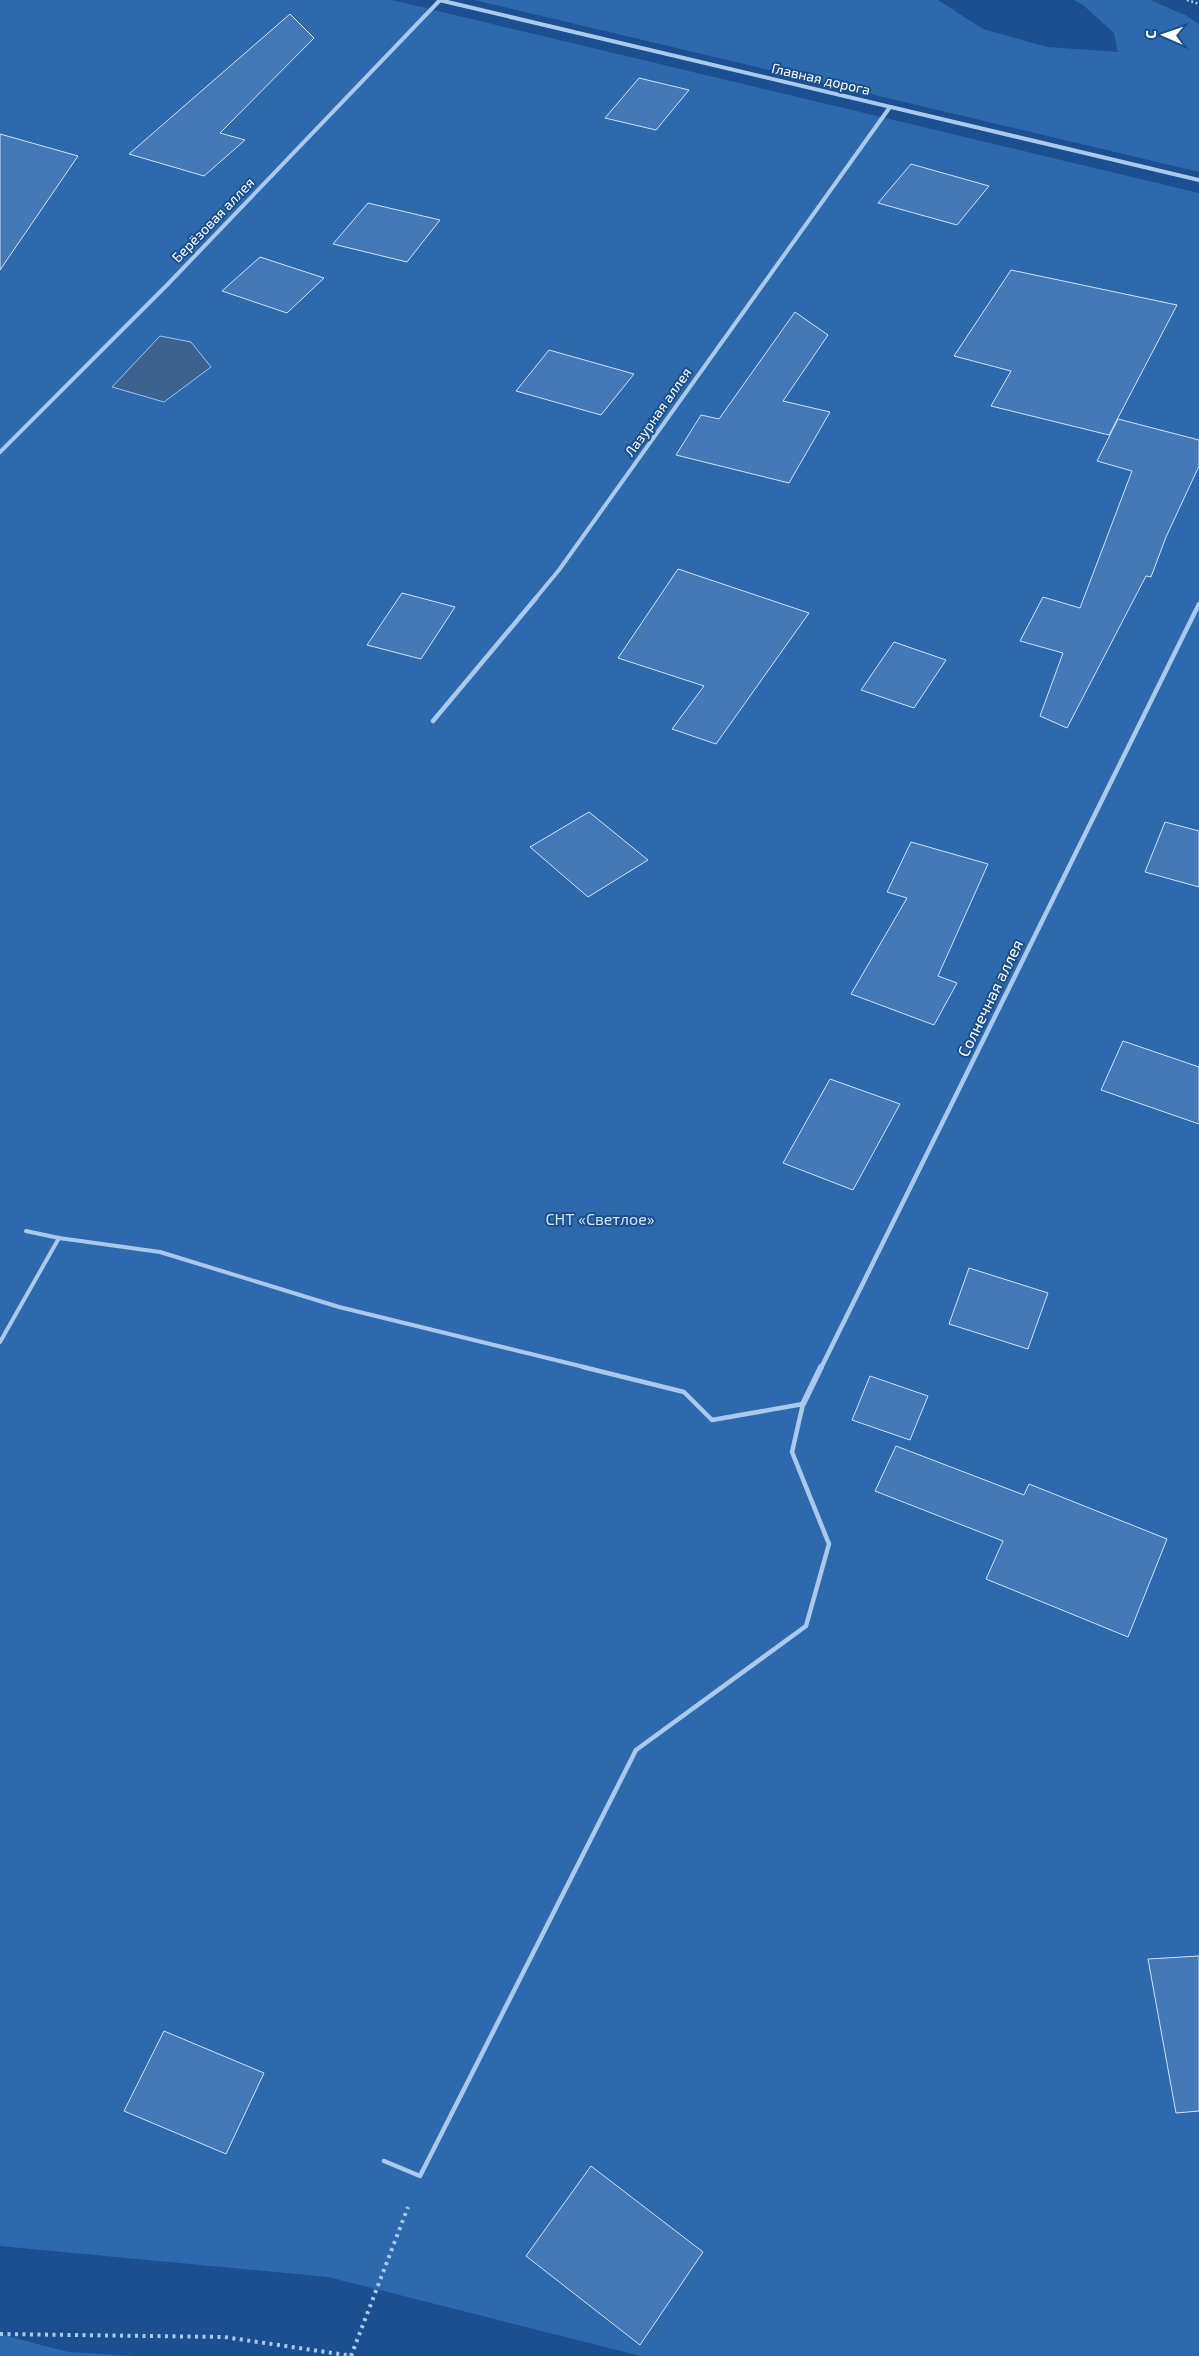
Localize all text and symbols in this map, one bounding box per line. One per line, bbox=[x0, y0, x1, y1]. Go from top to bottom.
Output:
north arrow bbox=[1139, 10, 1189, 60]
text: С bbox=[1142, 30, 1159, 39]
street label: Главная дорога bbox=[770, 59, 872, 98]
street label: Берёзовая аллея bbox=[168, 174, 257, 266]
street label: Лазурная аллея bbox=[621, 364, 695, 459]
street label: Солнечная аллея bbox=[953, 936, 1026, 1059]
park label: СНТ «Светлое» bbox=[545, 1209, 655, 1228]

